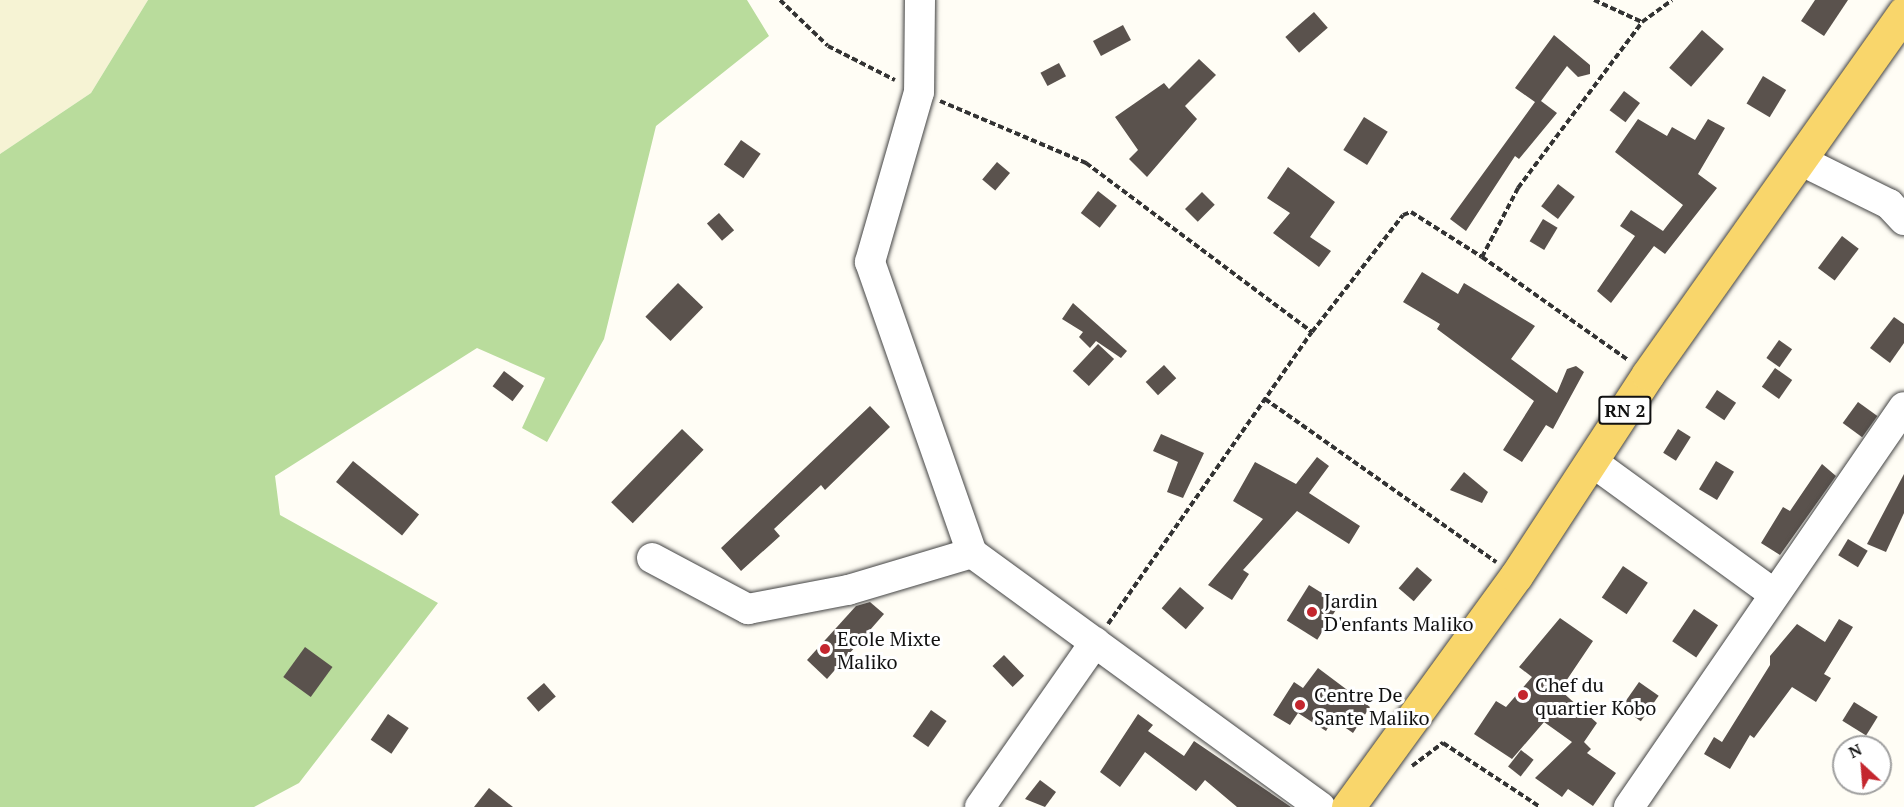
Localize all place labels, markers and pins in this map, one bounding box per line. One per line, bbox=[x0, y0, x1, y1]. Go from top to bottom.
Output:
place label: Jardin D'enfants Maliko bbox=[1324, 588, 1474, 635]
marker: Jardin D'enfants Maliko bbox=[1305, 605, 1319, 619]
place label: Ecole Mixte Maliko bbox=[837, 626, 941, 673]
marker: Ecole Mixte Maliko bbox=[818, 642, 832, 656]
place label: Chef du quartier Kobo bbox=[1535, 672, 1656, 719]
place label: Centre De Sante Maliko bbox=[1314, 682, 1430, 729]
marker: Chef du quartier Kobo bbox=[1516, 688, 1530, 702]
marker: Centre De Sante Maliko bbox=[1291, 696, 1309, 714]

